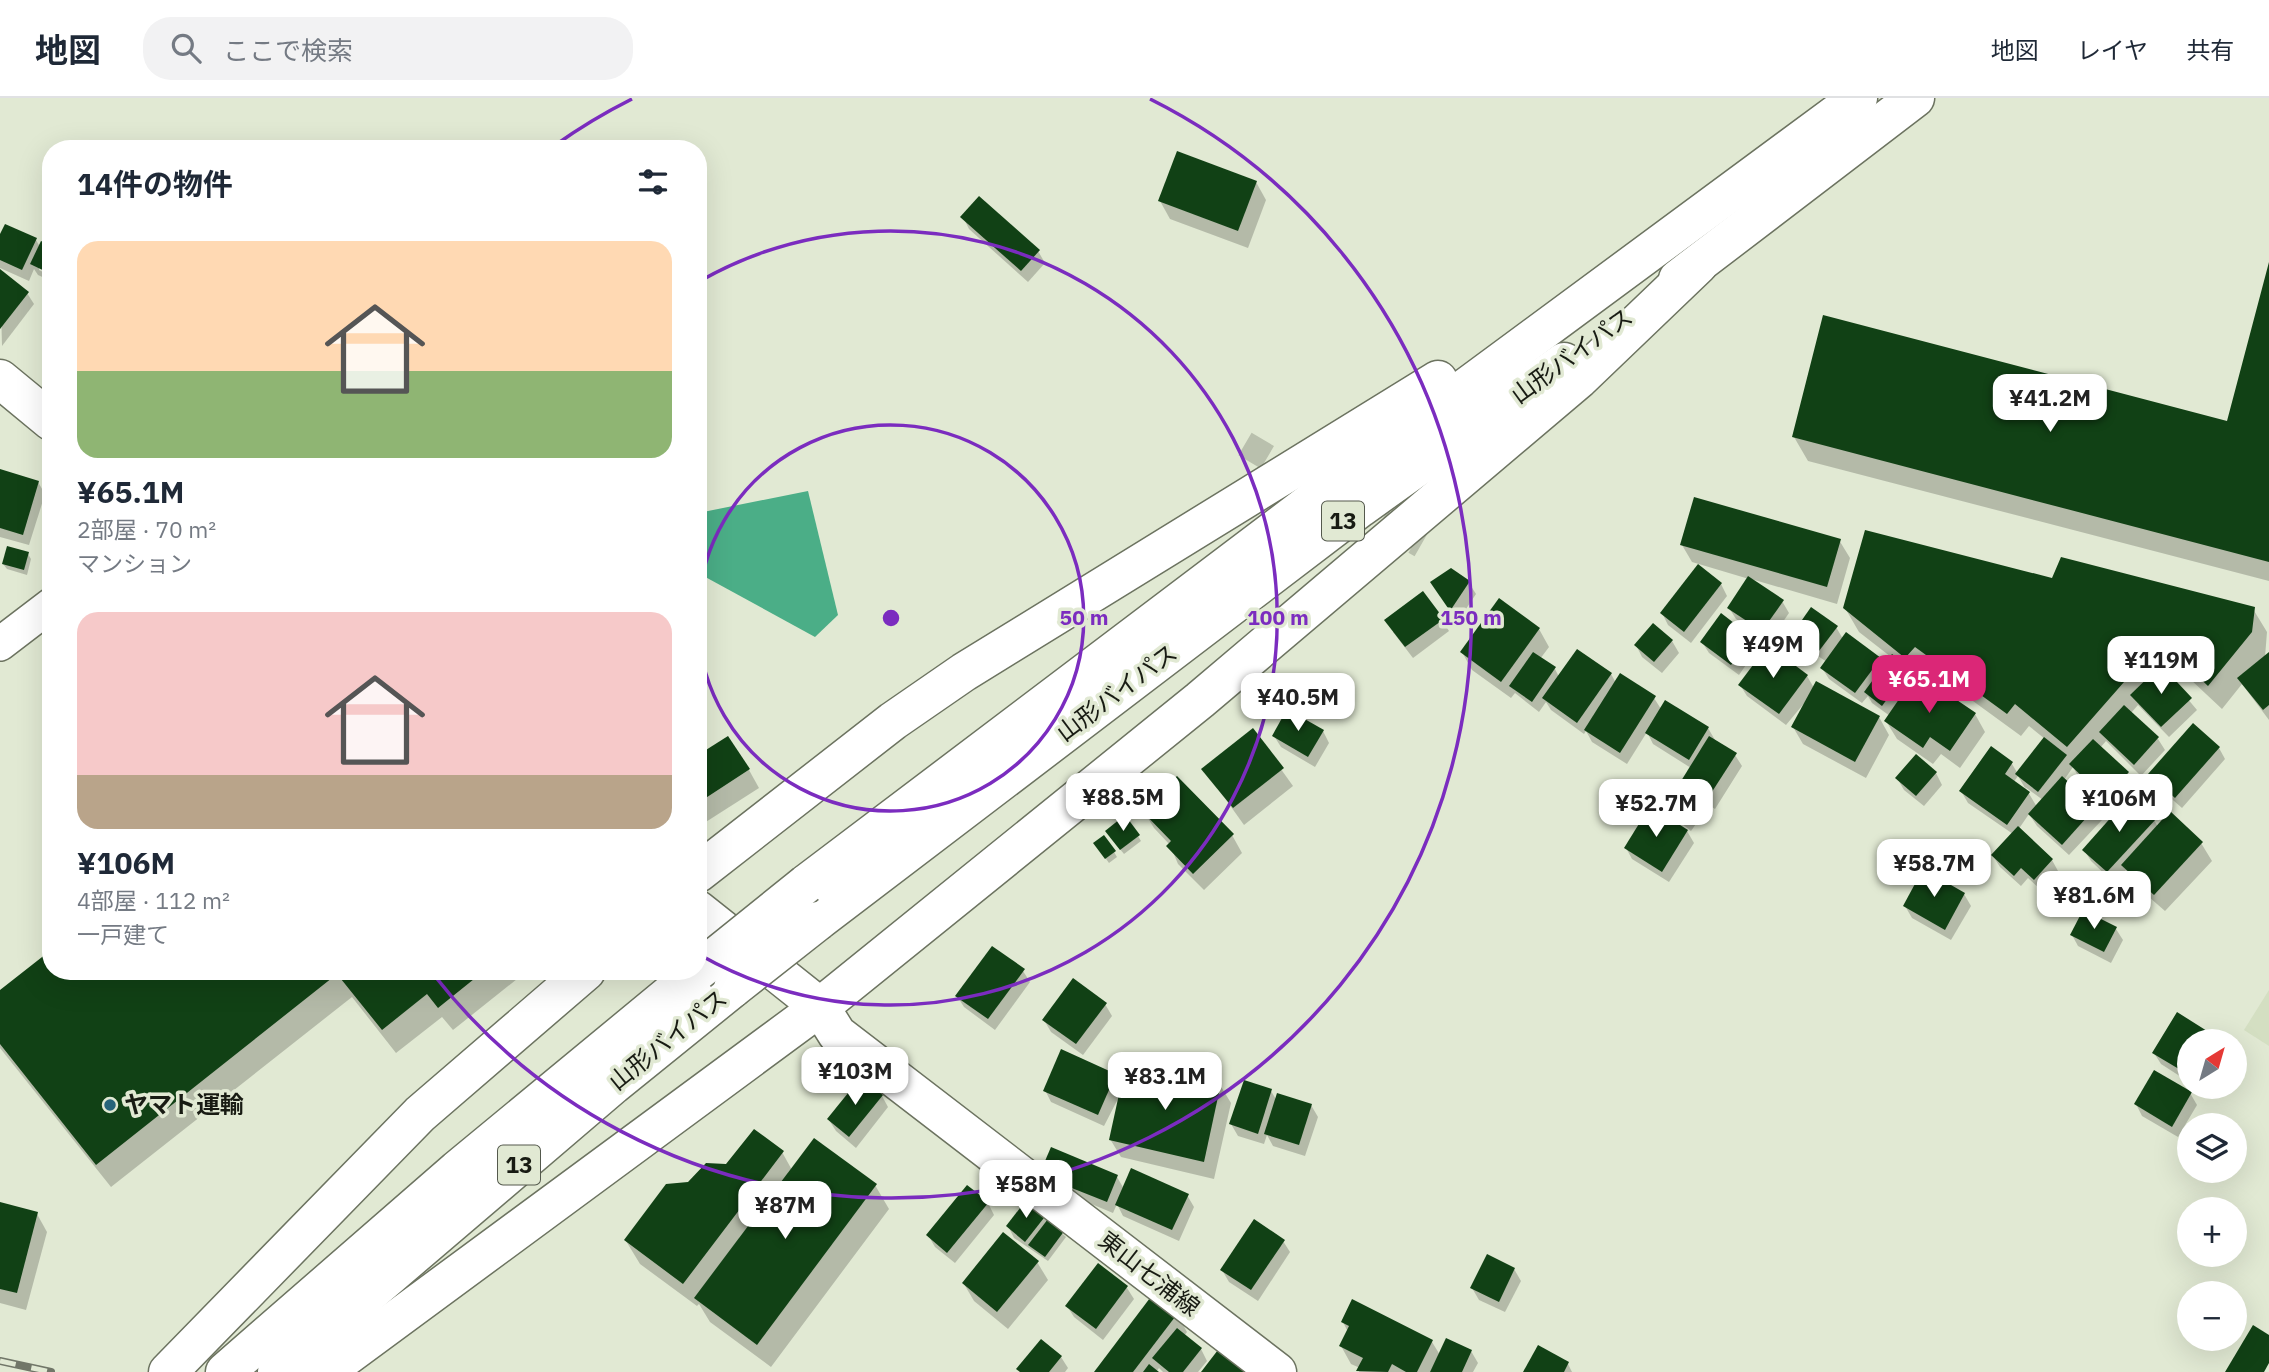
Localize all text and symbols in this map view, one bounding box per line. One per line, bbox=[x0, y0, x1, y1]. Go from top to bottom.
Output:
search box bbox=[143, 17, 633, 80]
text: 地図 bbox=[35, 28, 101, 71]
icon: search bbox=[167, 29, 205, 67]
text: ここで検索 bbox=[223, 33, 353, 67]
text: 地図 bbox=[1991, 34, 2039, 66]
text: レイヤ bbox=[2077, 34, 2148, 66]
text: 共有 bbox=[2186, 34, 2234, 66]
icon: filters bbox=[634, 163, 672, 201]
text: 14件の物件 bbox=[77, 164, 233, 203]
icon: home bbox=[312, 286, 438, 412]
street label: 山形バイパス bbox=[1504, 300, 1639, 410]
pin: ¥41.2M bbox=[1993, 374, 2107, 434]
text: ¥41.2M bbox=[2009, 382, 2091, 412]
text: ¥65.1M bbox=[77, 472, 184, 511]
road number: 13 bbox=[1322, 502, 1364, 540]
text: 2部屋 · 70 m² bbox=[77, 514, 216, 544]
text: マンション bbox=[77, 548, 192, 578]
text: 50 m bbox=[1060, 603, 1108, 631]
text: 100 m bbox=[1247, 603, 1309, 631]
text: 150 m bbox=[1440, 603, 1502, 631]
centre of rings bbox=[879, 606, 903, 630]
pin: ¥49M bbox=[1732, 620, 1814, 680]
text: ¥49M bbox=[1742, 628, 1804, 658]
street label: 山形バイパス bbox=[1049, 636, 1183, 748]
pin: ¥119M bbox=[2112, 636, 2210, 696]
text: ¥119M bbox=[2123, 644, 2199, 674]
pin: ¥65.1M bbox=[1872, 656, 1986, 715]
icon: home bbox=[312, 657, 438, 783]
text: ¥65.1M bbox=[1888, 663, 1970, 693]
pin: ¥40.5M bbox=[1241, 674, 1355, 733]
text: ¥40.5M bbox=[1257, 681, 1339, 711]
pin: ¥88.5M bbox=[1066, 774, 1180, 833]
pin: ¥106M bbox=[2070, 774, 2168, 834]
pin: ¥52.7M bbox=[1599, 780, 1713, 839]
text: ¥88.5M bbox=[1082, 781, 1164, 811]
text: ¥106M bbox=[2081, 782, 2157, 812]
text: ¥52.7M bbox=[1615, 787, 1697, 817]
pin: ¥58.7M bbox=[1877, 840, 1991, 899]
text: ¥106M bbox=[77, 843, 175, 882]
text: ¥58.7M bbox=[1893, 847, 1975, 877]
pin: ¥81.6M bbox=[2037, 872, 2151, 931]
text: ¥81.6M bbox=[2053, 879, 2135, 909]
text: 4部屋 · 112 m² bbox=[77, 885, 230, 915]
text: 一戸建て bbox=[77, 919, 169, 949]
street label: 山形バイパス bbox=[602, 982, 733, 1097]
north arrow bbox=[2177, 1029, 2247, 1099]
map controls bbox=[2177, 1029, 2247, 1351]
pin: ¥103M bbox=[806, 1048, 904, 1107]
pin: ¥83.1M bbox=[1108, 1052, 1222, 1112]
text: ¥103M bbox=[817, 1055, 893, 1085]
text: ¥83.1M bbox=[1124, 1060, 1206, 1090]
place label: ヤマト運輸 bbox=[124, 1088, 244, 1120]
marker: ヤマト運輸 bbox=[102, 1097, 118, 1113]
button: layers bbox=[2177, 1113, 2247, 1183]
road number: 13 bbox=[498, 1146, 540, 1184]
pin: ¥58M bbox=[985, 1160, 1067, 1220]
text: ¥58M bbox=[995, 1168, 1057, 1198]
pin: ¥87M bbox=[744, 1182, 826, 1241]
text: ¥87M bbox=[754, 1189, 816, 1219]
button: + bbox=[2177, 1197, 2247, 1267]
street label: 東山七浦線 bbox=[1092, 1224, 1207, 1323]
button: − bbox=[2177, 1281, 2247, 1351]

